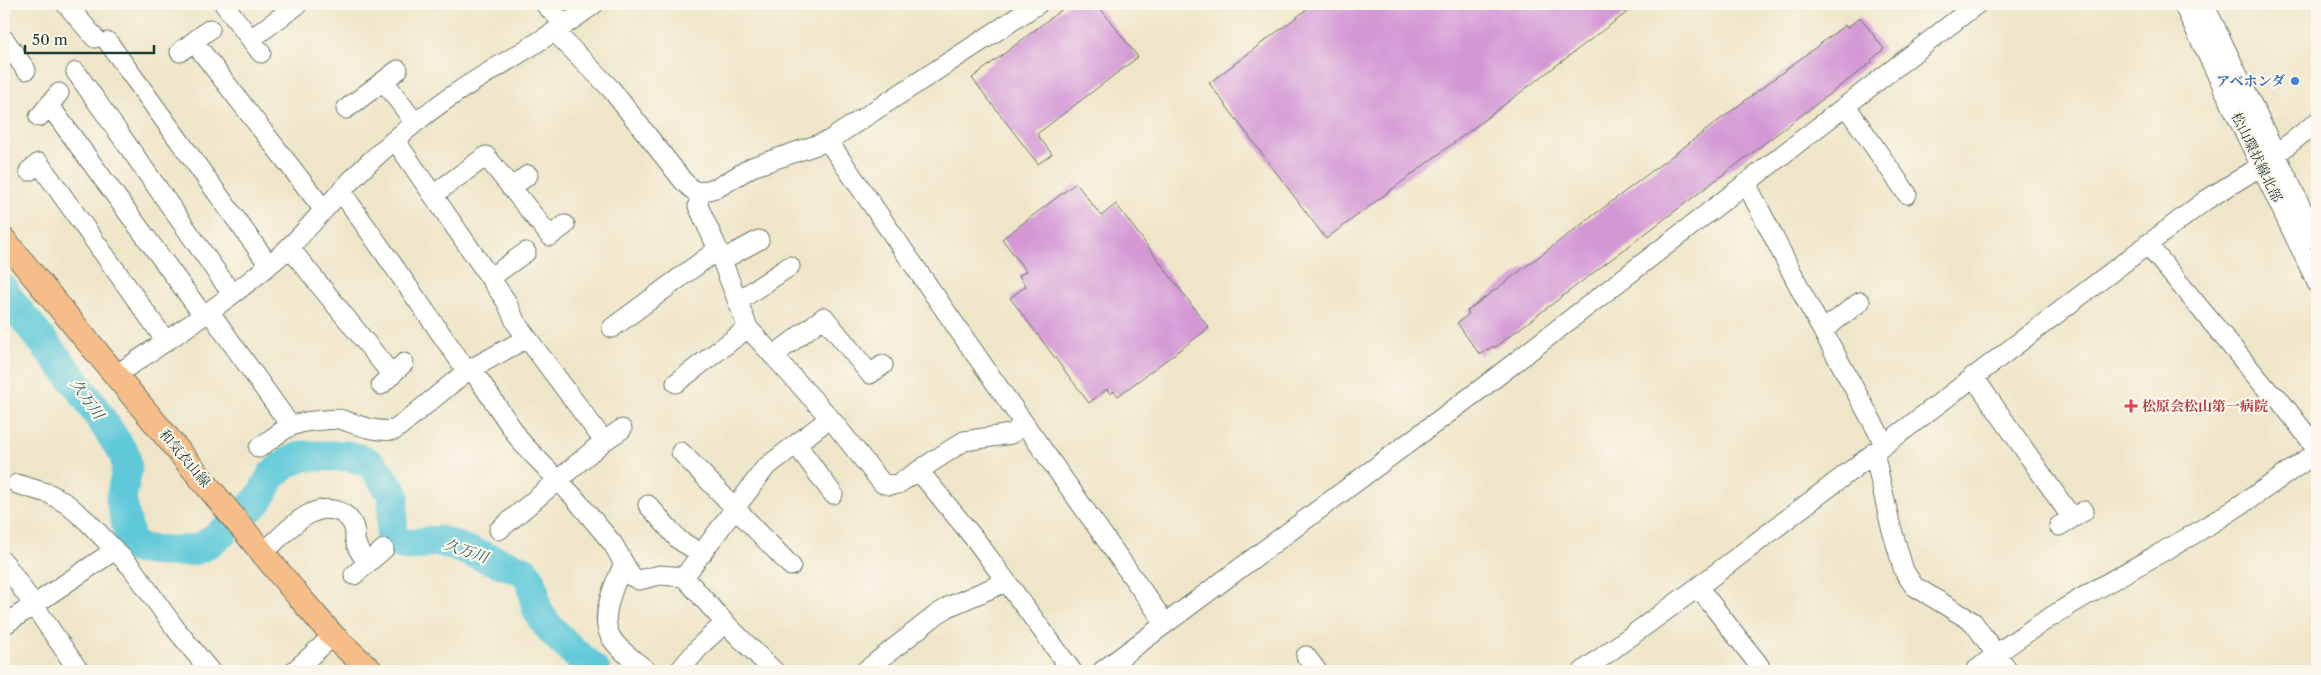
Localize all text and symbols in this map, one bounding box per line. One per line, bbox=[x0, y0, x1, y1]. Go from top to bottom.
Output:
scale bar bbox=[25, 22, 154, 54]
text: 50 m bbox=[32, 30, 68, 49]
place label: アベホンダ bbox=[2216, 72, 2285, 90]
marker: アベホンダ bbox=[2289, 75, 2301, 87]
street label: 松山環状線北部 bbox=[2227, 109, 2287, 205]
water label: 久万川 bbox=[67, 375, 109, 424]
place label: 松原会松山第一病院 bbox=[2142, 397, 2268, 415]
marker: 松原会松山第一病院 bbox=[2124, 399, 2138, 413]
street label: 和気衣山線 bbox=[156, 425, 214, 491]
water label: 久万川 bbox=[442, 534, 492, 567]

